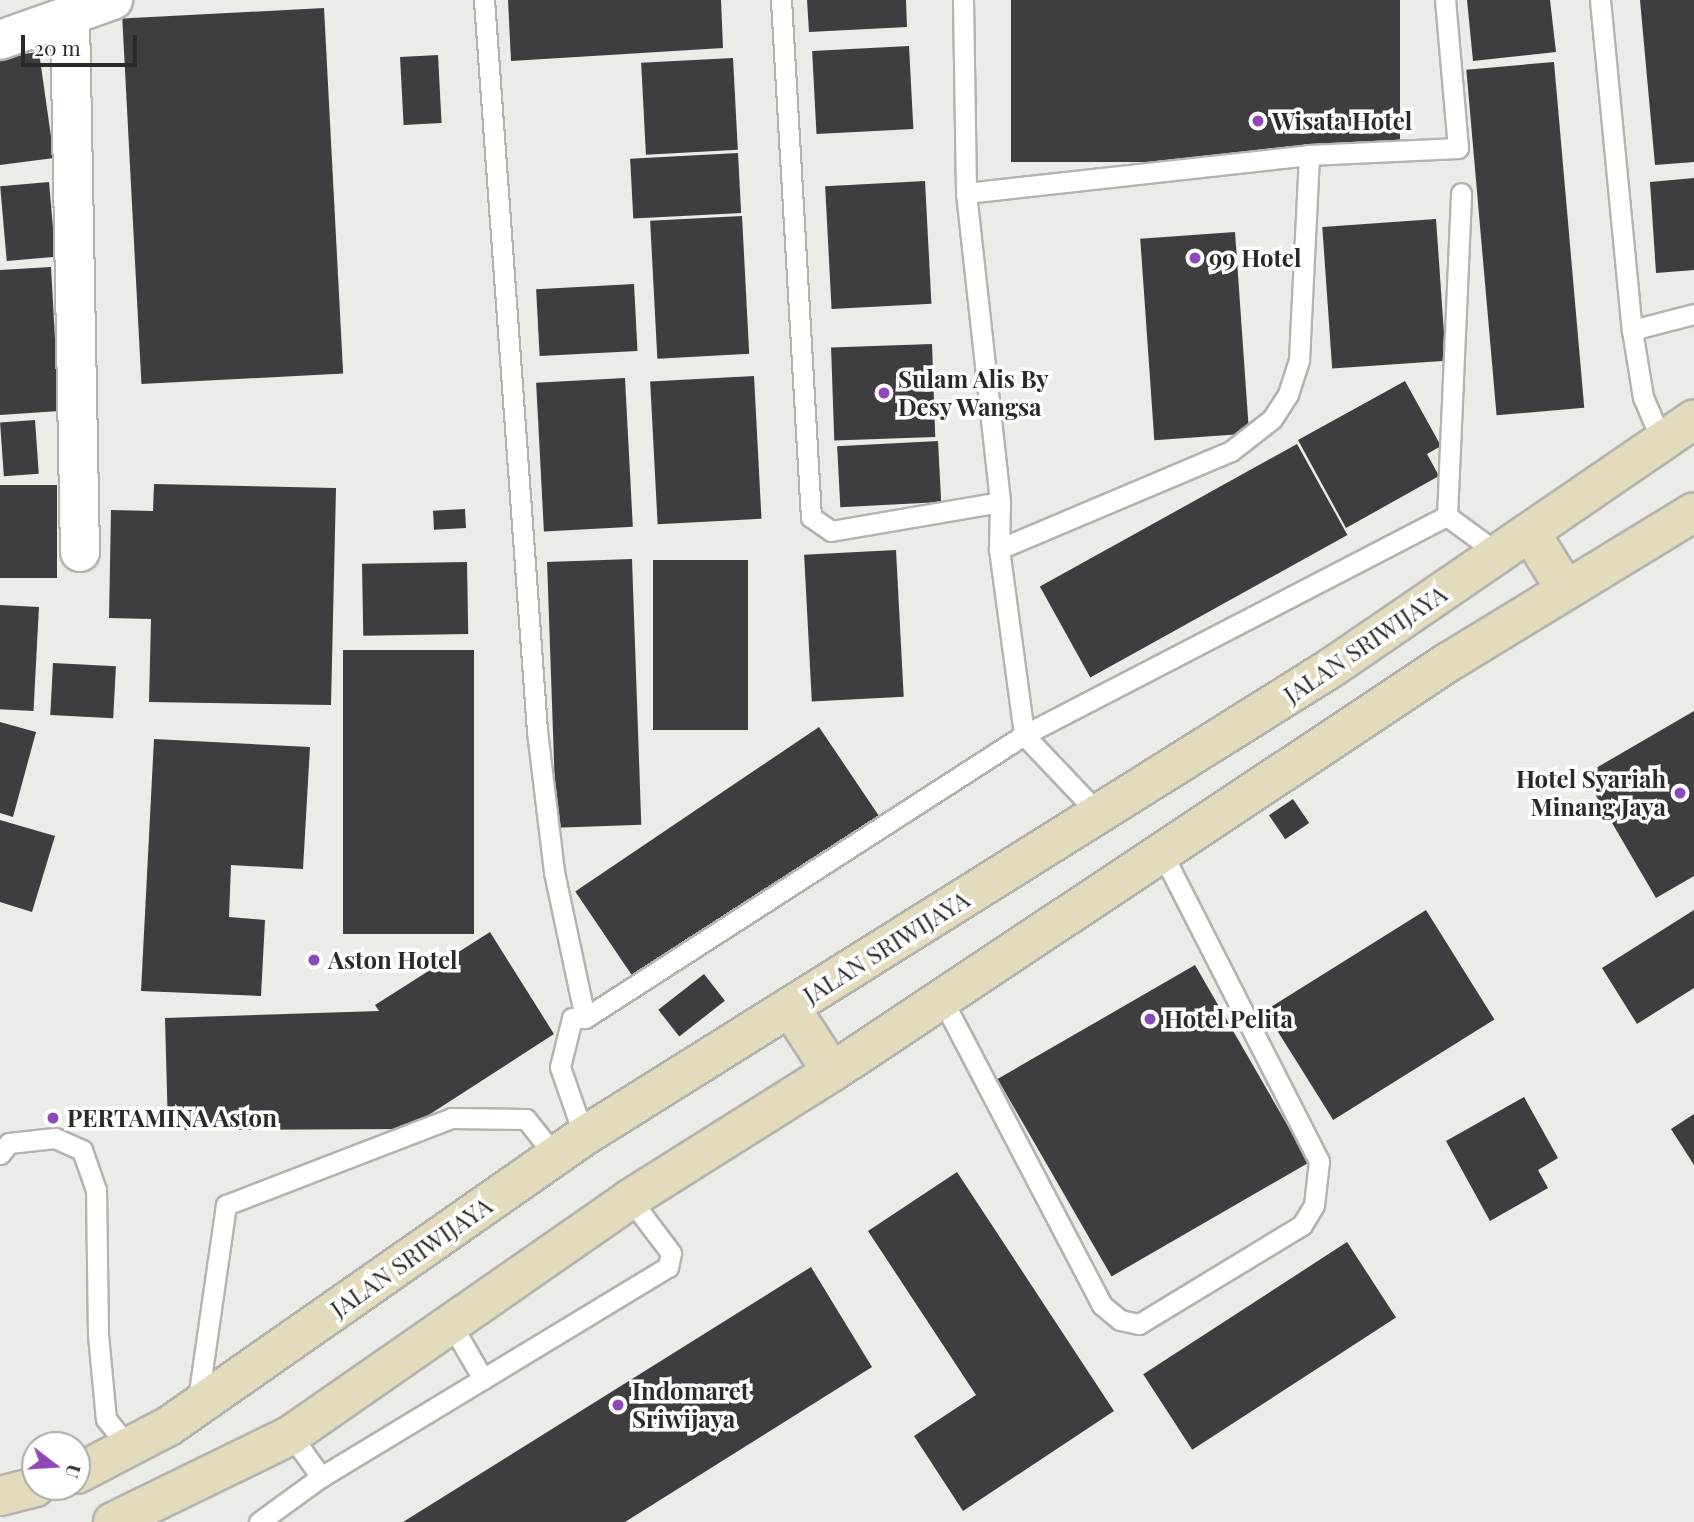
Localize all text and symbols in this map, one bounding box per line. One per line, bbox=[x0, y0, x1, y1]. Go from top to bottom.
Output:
scale bar bbox=[24, 21, 140, 65]
text: 20 m bbox=[34, 33, 81, 61]
place label: Wisata Hotel bbox=[1272, 107, 1412, 135]
marker: Wisata Hotel bbox=[1250, 113, 1266, 129]
place label: 99 Hotel bbox=[1209, 244, 1301, 272]
marker: 99 Hotel bbox=[1187, 250, 1203, 266]
place label: Sulam Alis By Desy Wangsa bbox=[898, 365, 1050, 421]
marker: Sulam Alis By Desy Wangsa bbox=[876, 385, 892, 401]
street label: JALAN SRIWIJAYA bbox=[1278, 579, 1452, 709]
place label: Hotel Syariah Minang Jaya bbox=[1516, 765, 1666, 821]
marker: Hotel Syariah Minang Jaya bbox=[1672, 785, 1688, 801]
street label: JALAN SRIWIJAYA bbox=[798, 884, 974, 1010]
place label: Aston Hotel bbox=[328, 946, 458, 974]
marker: Aston Hotel bbox=[306, 952, 322, 968]
place label: Hotel Pelita bbox=[1164, 1005, 1293, 1033]
marker: Hotel Pelita bbox=[1142, 1011, 1158, 1027]
place label: PERTAMINA Aston bbox=[67, 1104, 278, 1132]
marker: PERTAMINA Aston bbox=[45, 1110, 61, 1126]
street label: JALAN SRIWIJAYA bbox=[325, 1191, 497, 1323]
place label: Indomaret Sriwijaya bbox=[632, 1377, 749, 1433]
marker: Indomaret Sriwijaya bbox=[610, 1397, 626, 1413]
north arrow bbox=[21, 1431, 91, 1501]
text: U bbox=[60, 1461, 89, 1482]

